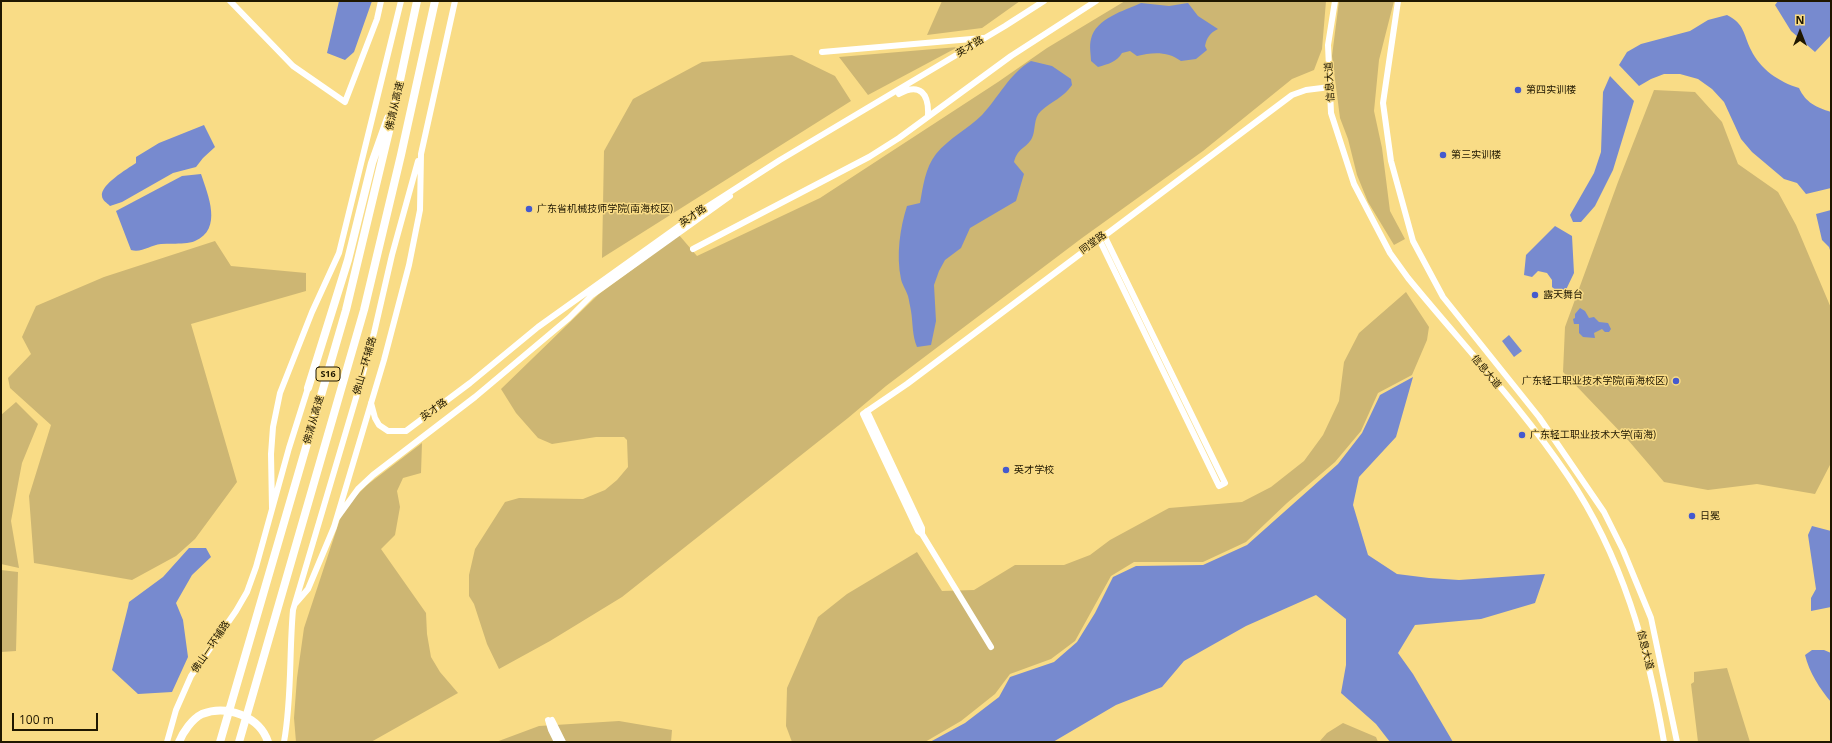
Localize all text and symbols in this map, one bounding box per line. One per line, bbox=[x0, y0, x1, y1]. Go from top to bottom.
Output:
north arrow bbox=[1780, 12, 1820, 52]
text: N bbox=[1796, 12, 1804, 27]
street label: 英才路 bbox=[954, 34, 986, 60]
street label: 信息大道 bbox=[1323, 62, 1337, 102]
street label: 佛清从高速 bbox=[384, 80, 406, 132]
place label: 第四实训楼 bbox=[1526, 84, 1576, 96]
marker: 第四实训楼 bbox=[1513, 85, 1523, 95]
place label: 第三实训楼 bbox=[1451, 149, 1501, 161]
marker: 第三实训楼 bbox=[1438, 150, 1448, 160]
street label: 英才路 bbox=[677, 202, 709, 230]
place label: 广东省机械技师学院(南海校区) bbox=[537, 203, 673, 215]
marker: 广东省机械技师学院(南海校区) bbox=[524, 204, 534, 214]
street label: 同堂路 bbox=[1077, 229, 1109, 257]
place label: 露天舞台 bbox=[1543, 289, 1583, 301]
marker: 露天舞台 bbox=[1530, 290, 1540, 300]
street label: 佛山一环辅路 bbox=[351, 336, 379, 396]
street label: 信息大道 bbox=[1469, 353, 1503, 391]
road number: S16 bbox=[316, 367, 340, 381]
place label: 广东轻工职业技术学院(南海校区) bbox=[1522, 375, 1668, 387]
marker: 广东轻工职业技术学院(南海校区) bbox=[1671, 376, 1681, 386]
street label: 佛清从高速 bbox=[301, 394, 327, 446]
street label: 英才路 bbox=[418, 396, 450, 424]
place label: 广东轻工职业技术大学(南海) bbox=[1530, 429, 1656, 441]
marker: 广东轻工职业技术大学(南海) bbox=[1517, 430, 1527, 440]
place label: 英才学校 bbox=[1014, 464, 1054, 476]
marker: 英才学校 bbox=[1001, 465, 1011, 475]
place label: 日冕 bbox=[1700, 510, 1720, 522]
marker: 日冕 bbox=[1687, 511, 1697, 521]
street label: 佛山一环辅路 bbox=[189, 619, 233, 675]
street label: 信息大道 bbox=[1634, 629, 1656, 671]
scale bar bbox=[14, 705, 100, 731]
text: 100 m bbox=[19, 711, 54, 728]

